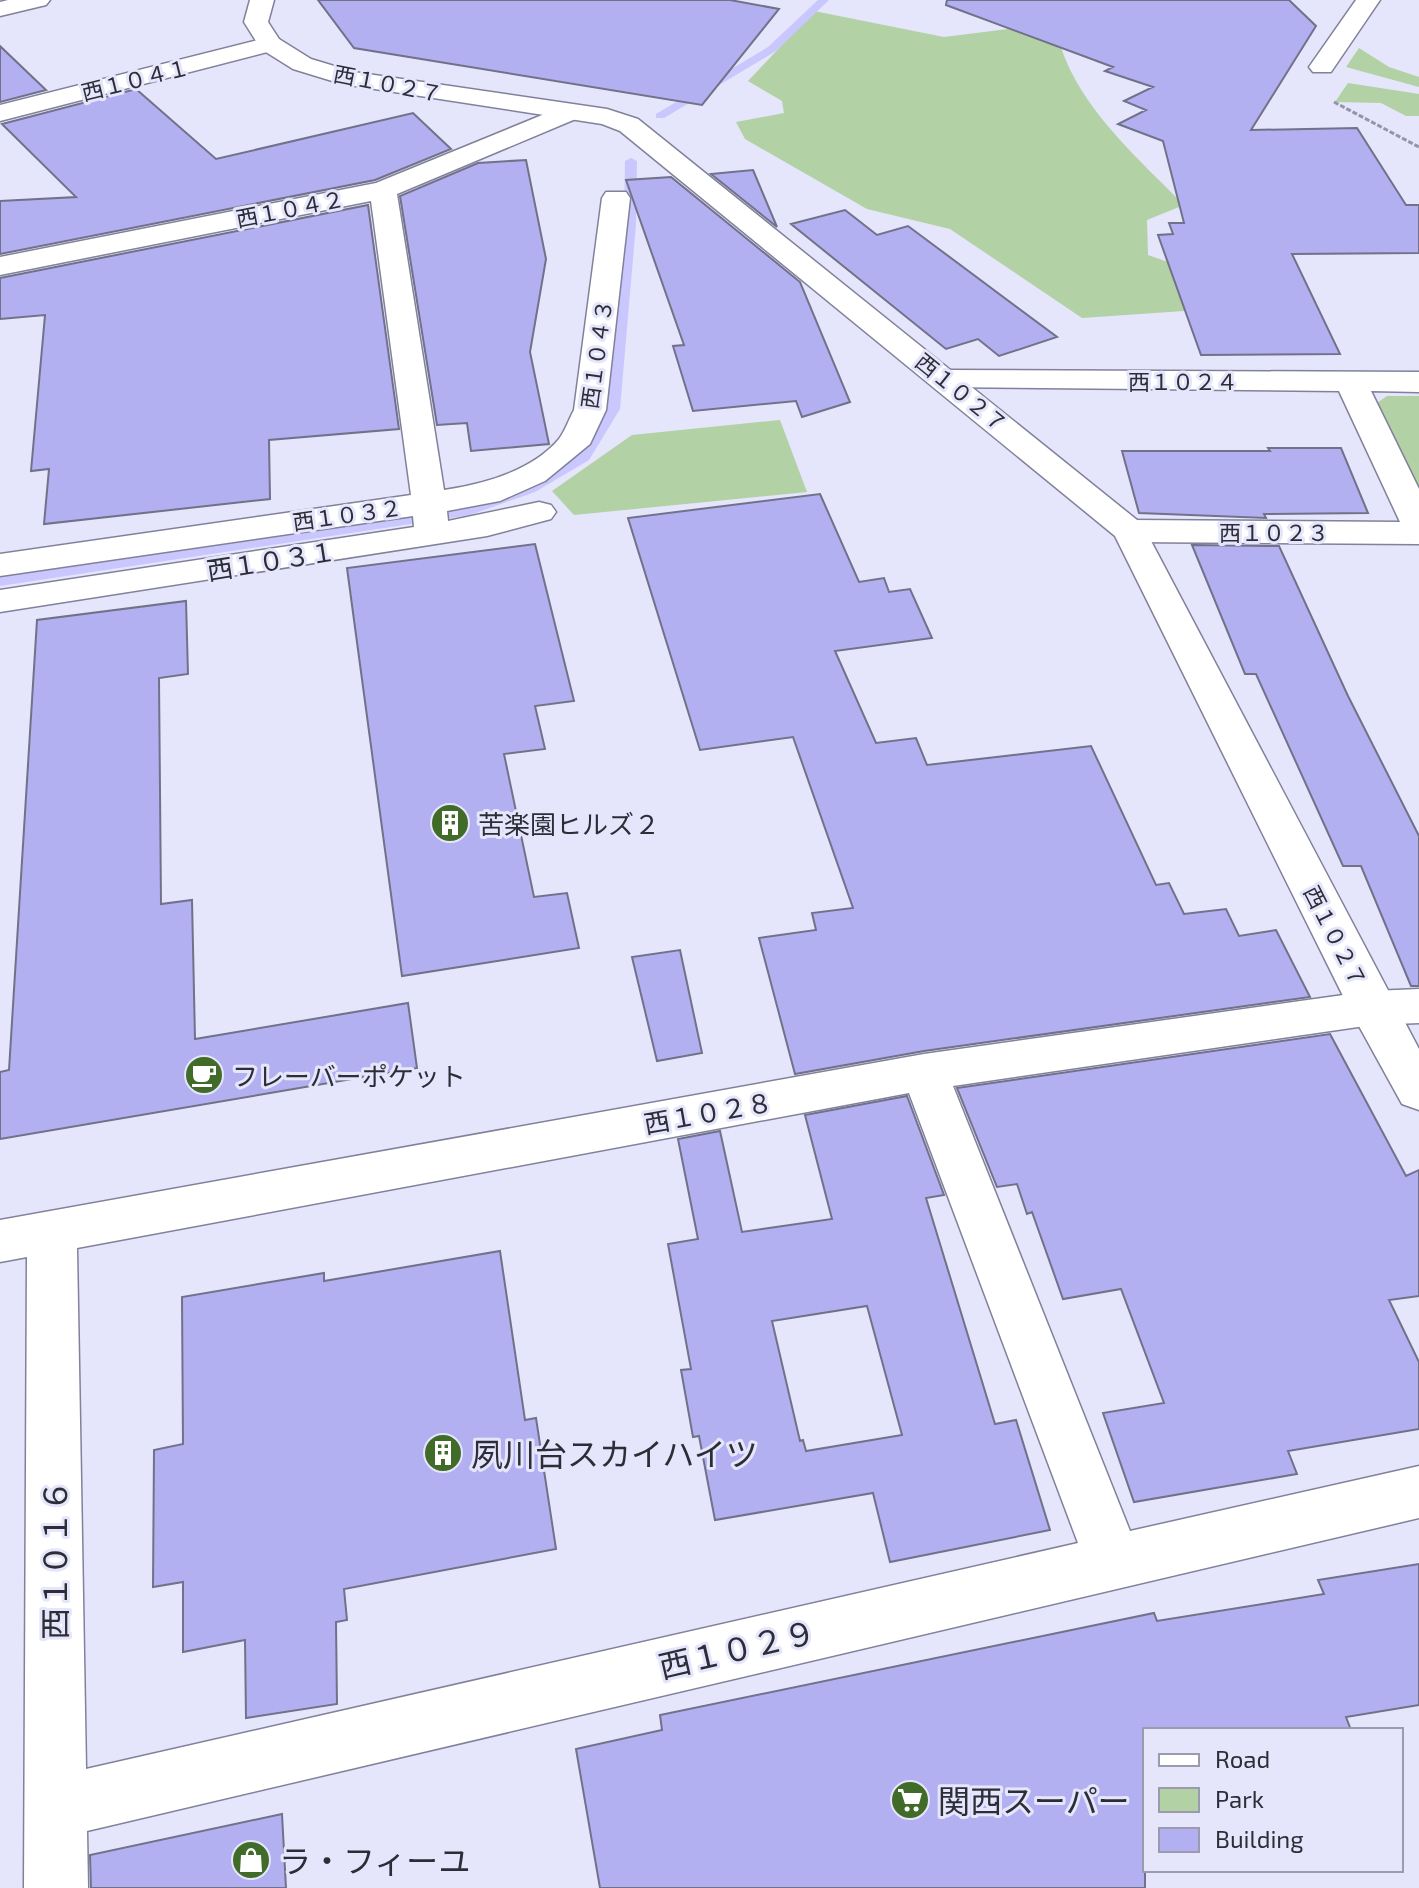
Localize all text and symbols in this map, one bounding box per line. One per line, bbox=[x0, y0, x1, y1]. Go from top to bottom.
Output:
street label: 西１０４１ bbox=[78, 53, 192, 105]
street label: 西１０２７ bbox=[332, 60, 444, 106]
street label: 西１０４２ bbox=[234, 185, 346, 231]
street label: 西１０４３ bbox=[575, 298, 617, 410]
street label: 西１０２７ bbox=[911, 347, 1013, 437]
street label: 西１０２４ bbox=[1128, 368, 1238, 394]
street label: 西１０３２ bbox=[291, 493, 403, 535]
street label: 西１０２３ bbox=[1219, 519, 1329, 545]
street label: 西１０３１ bbox=[204, 535, 338, 585]
building icon: 苦楽園ヒルズ２ bbox=[429, 802, 471, 844]
place label: 苦楽園ヒルズ２ bbox=[478, 808, 660, 839]
street label: 西１０２７ bbox=[1299, 881, 1373, 991]
cafe icon: フレーバーポケット bbox=[183, 1054, 225, 1096]
place label: フレーバーポケット bbox=[232, 1060, 466, 1091]
street label: 西１０２８ bbox=[641, 1085, 775, 1139]
building icon: 夙川台スカイハイツ bbox=[422, 1432, 464, 1474]
place label: 夙川台スカイハイツ bbox=[471, 1434, 758, 1472]
street label: 西１０１６ bbox=[35, 1480, 73, 1640]
street label: 西１０２９ bbox=[655, 1611, 819, 1685]
legend bbox=[1143, 1728, 1403, 1872]
text: Road bbox=[1215, 1744, 1270, 1773]
supermarket icon: 関西スーパー bbox=[889, 1779, 931, 1821]
place label: 関西スーパー bbox=[938, 1781, 1130, 1819]
text: Park bbox=[1215, 1784, 1264, 1813]
text: Building bbox=[1215, 1824, 1304, 1853]
shop icon: ラ・フィーユ bbox=[230, 1839, 272, 1881]
place label: ラ・フィーユ bbox=[279, 1841, 470, 1879]

